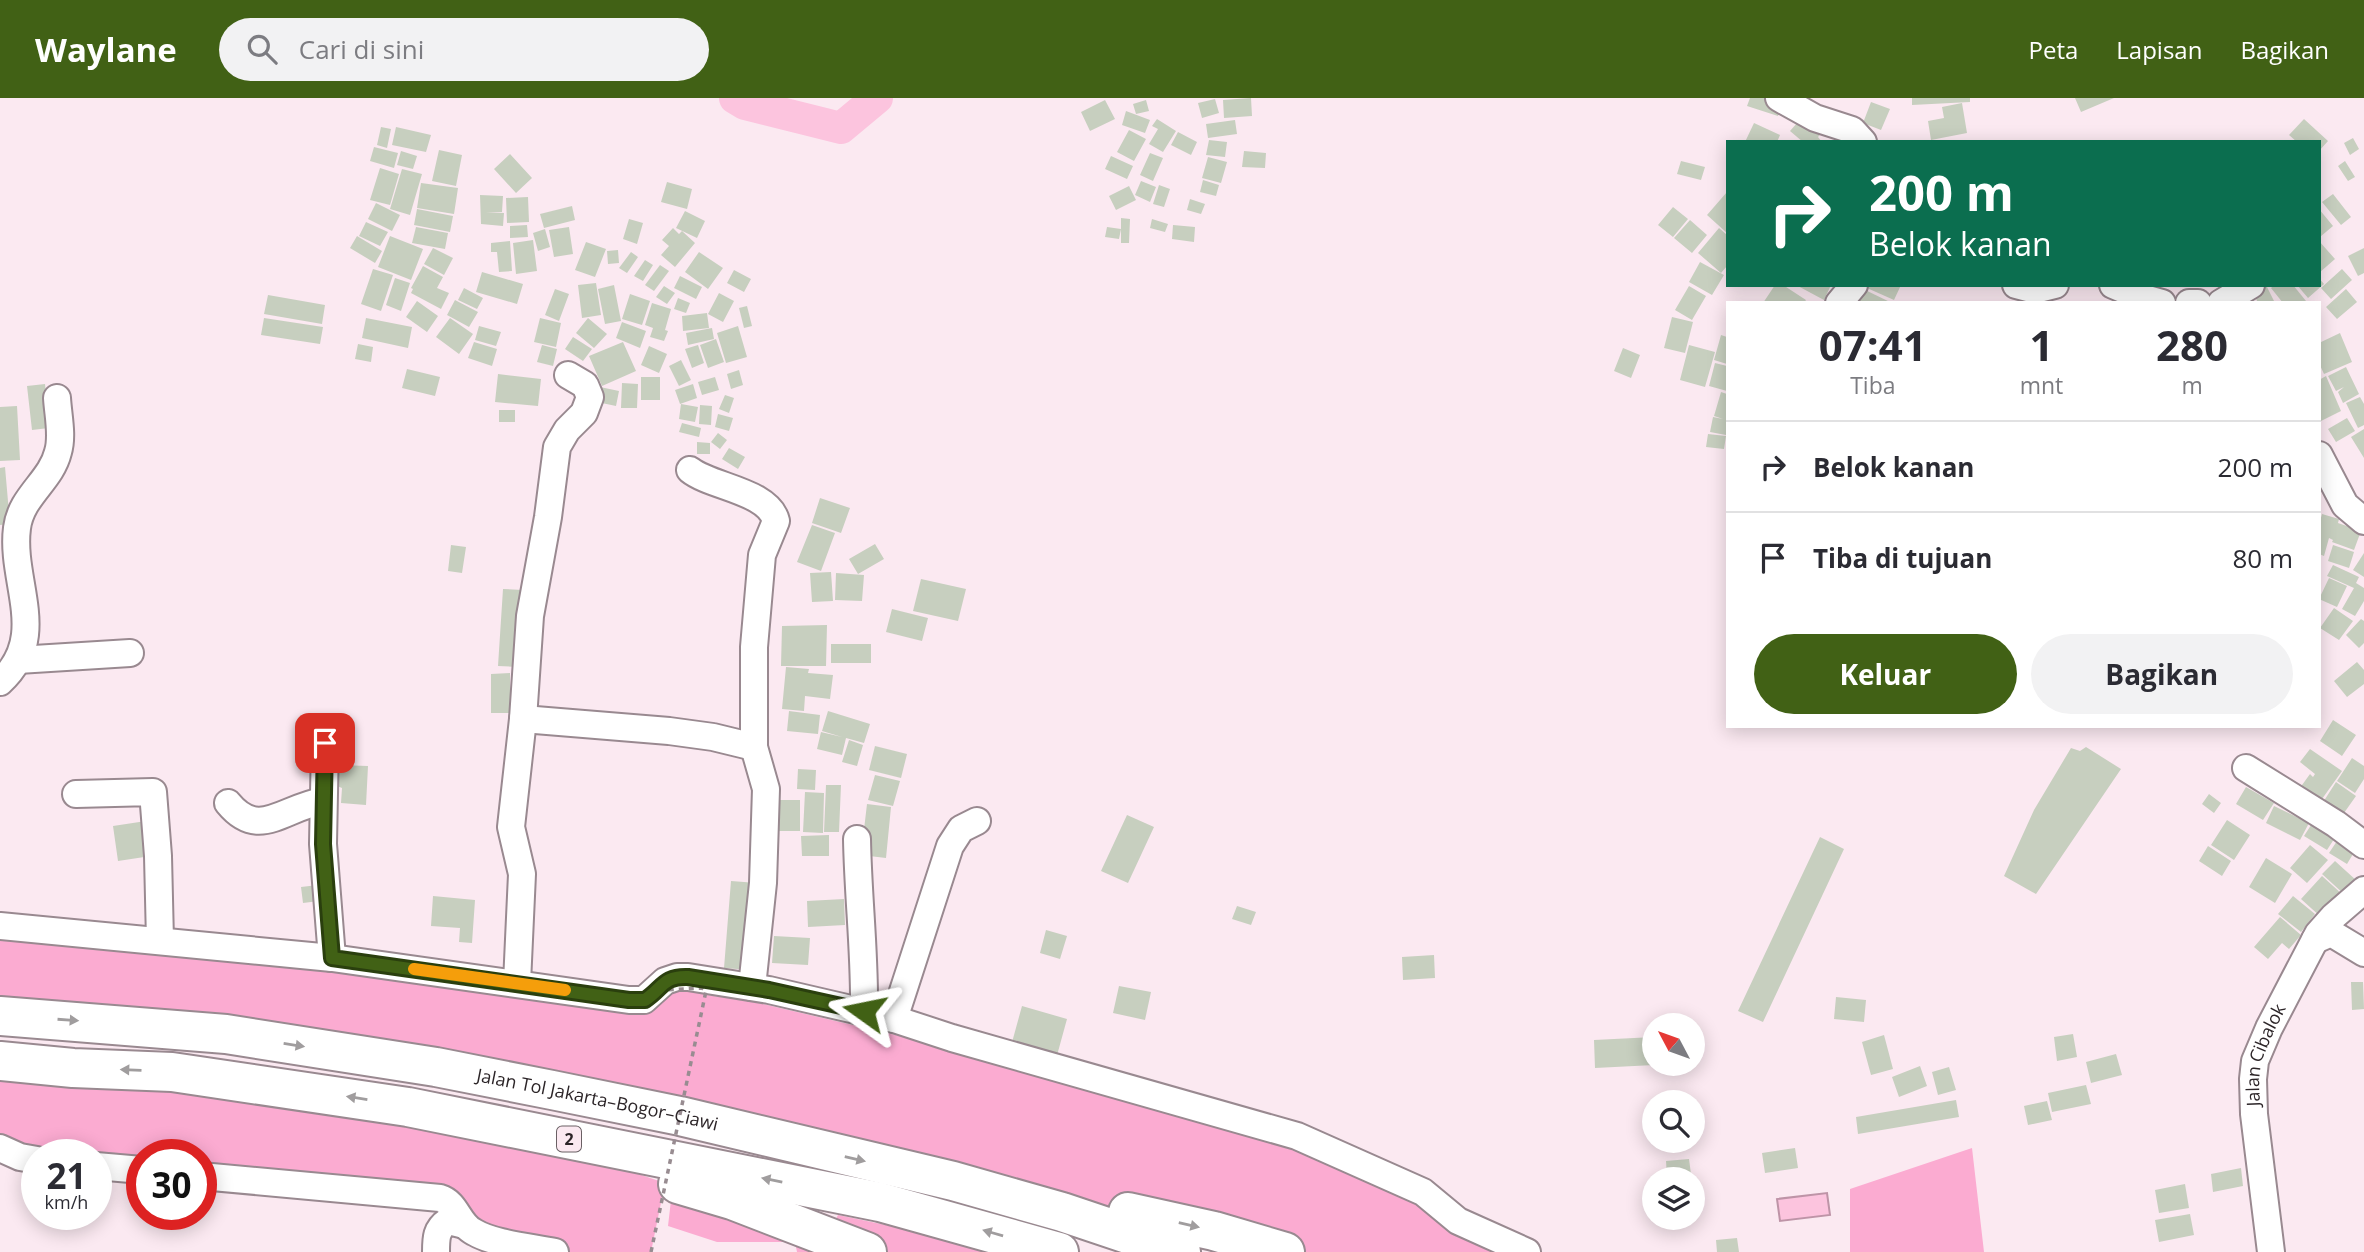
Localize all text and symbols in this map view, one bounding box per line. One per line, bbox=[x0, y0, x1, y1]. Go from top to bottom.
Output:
search box bbox=[219, 18, 709, 81]
text: Waylane bbox=[35, 27, 177, 72]
icon: search bbox=[243, 30, 281, 68]
text: Cari di sini bbox=[299, 31, 424, 67]
text: Peta bbox=[2028, 33, 2078, 66]
text: Lapisan bbox=[2116, 33, 2202, 66]
text: Bagikan bbox=[2240, 33, 2329, 66]
text: 200 m bbox=[1869, 159, 2014, 225]
icon: right bbox=[1754, 168, 1845, 259]
text: Belok kanan bbox=[1869, 222, 2052, 265]
text: 07:41 bbox=[1819, 316, 1927, 373]
text: 1 bbox=[2029, 316, 2053, 373]
text: 280 bbox=[2156, 316, 2228, 373]
text: Tiba bbox=[1850, 369, 1896, 401]
text: mnt bbox=[2020, 369, 2063, 401]
text: m bbox=[2181, 369, 2203, 401]
icon: right bbox=[1754, 448, 1792, 486]
text: Belok kanan bbox=[1813, 449, 1974, 485]
text: 200 m bbox=[2218, 449, 2293, 485]
icon: arrive bbox=[1754, 539, 1792, 577]
text: Tiba di tujuan bbox=[1813, 540, 1992, 576]
text: 80 m bbox=[2232, 540, 2293, 576]
button: Keluar bbox=[1754, 634, 2017, 714]
button: Bagikan bbox=[2031, 634, 2293, 714]
pin bbox=[295, 713, 355, 773]
icon: arrive bbox=[306, 724, 344, 762]
position arrow bbox=[827, 974, 901, 1048]
street label: Jalan Cibalok bbox=[2240, 999, 2291, 1109]
north arrow bbox=[1642, 1013, 1704, 1076]
map controls bbox=[1642, 1013, 1705, 1230]
one-way arrow bbox=[57, 1015, 79, 1026]
one-way arrow bbox=[283, 1040, 305, 1051]
street label: Jalan Tol Jakarta–Bogor–Ciawi bbox=[473, 1062, 721, 1136]
one-way arrow bbox=[120, 1064, 142, 1075]
button: search bbox=[1642, 1090, 1705, 1153]
one-way arrow bbox=[345, 1092, 367, 1103]
road number: 2 bbox=[557, 1126, 581, 1152]
speed limit sign: 30 bbox=[126, 1139, 217, 1230]
text: 21 bbox=[46, 1152, 87, 1199]
one-way arrow bbox=[844, 1154, 866, 1165]
button: layers bbox=[1642, 1167, 1705, 1230]
one-way arrow bbox=[761, 1175, 783, 1186]
text: km/h bbox=[45, 1190, 88, 1214]
one-way arrow bbox=[1178, 1220, 1200, 1231]
one-way arrow bbox=[983, 1227, 1004, 1237]

